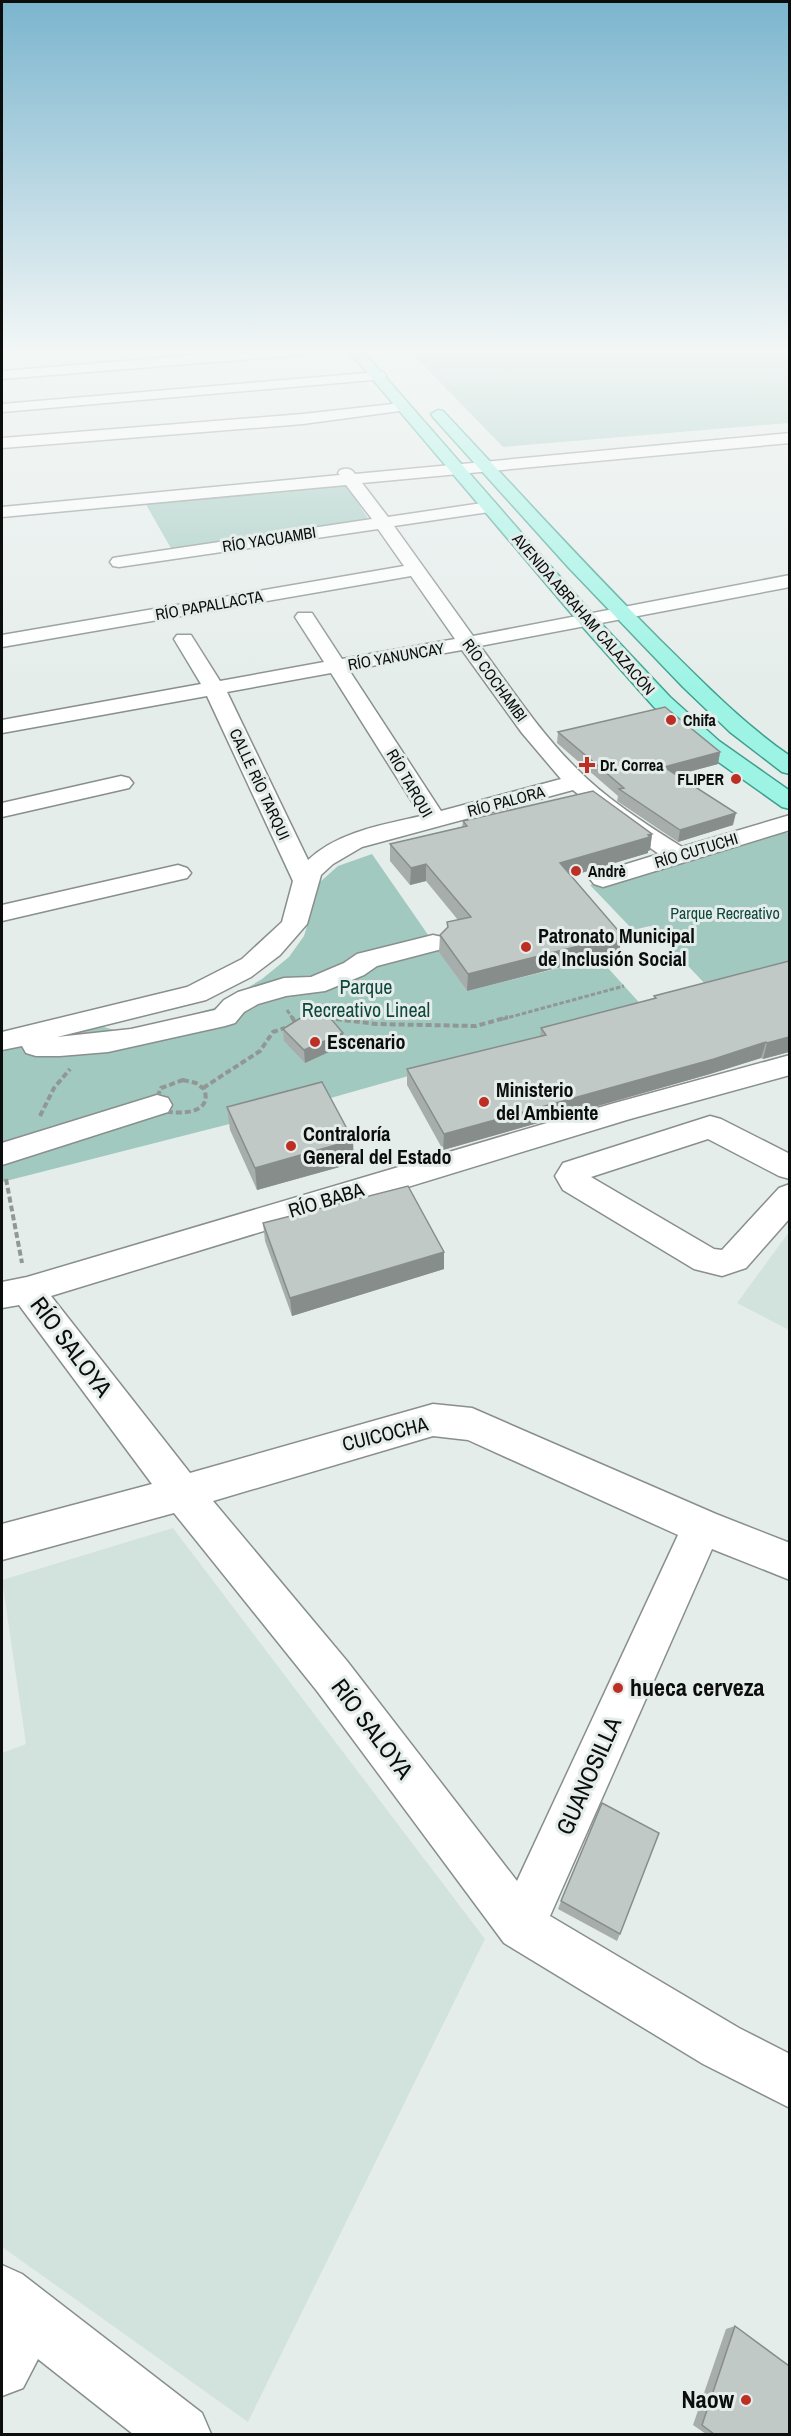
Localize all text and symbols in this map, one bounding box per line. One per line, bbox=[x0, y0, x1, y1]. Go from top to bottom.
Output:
street label: RÍO YACUAMBI bbox=[221, 521, 317, 557]
street label: AVENIDA ABRAHAM CALAZACÓN bbox=[507, 528, 660, 700]
street label: RÍO PAPALLACTA bbox=[154, 585, 265, 625]
street label: RÍO COCHAMBI bbox=[457, 634, 533, 726]
street label: RÍO YANUNCAY bbox=[346, 637, 446, 675]
place label: Chifa bbox=[683, 709, 717, 731]
marker: Chifa bbox=[664, 713, 678, 727]
street label: CALLE RÍO TARQUI bbox=[225, 725, 295, 843]
street label: RÍO TARQUI bbox=[382, 745, 438, 821]
place label: Dr. Correa bbox=[600, 754, 664, 776]
marker: Dr. Correa bbox=[578, 756, 596, 774]
place label: FLIPER bbox=[677, 768, 725, 790]
marker: FLIPER bbox=[729, 772, 743, 786]
street label: RÍO PALORA bbox=[465, 780, 547, 822]
street label: RÍO CUTUCHI bbox=[652, 827, 740, 873]
place label: Andrè bbox=[588, 860, 626, 882]
marker: Andrè bbox=[569, 864, 583, 878]
park label: Parque Recreativo bbox=[670, 902, 780, 924]
place label: Patronato Municipal de Inclusión Social bbox=[538, 922, 695, 972]
marker: Patronato Municipal de Inclusión Social bbox=[519, 940, 533, 954]
park label: Parque Recreativo Lineal bbox=[302, 973, 430, 1023]
place label: Escenario bbox=[327, 1028, 405, 1055]
marker: Escenario bbox=[308, 1035, 322, 1049]
place label: Ministerio del Ambiente bbox=[496, 1076, 598, 1126]
marker: Ministerio del Ambiente bbox=[477, 1095, 491, 1109]
place label: Contraloría General del Estado bbox=[303, 1120, 452, 1170]
marker: Contraloría General del Estado bbox=[284, 1139, 298, 1153]
street label: RÍO BABA bbox=[285, 1175, 367, 1224]
street label: RÍO SALOYA bbox=[24, 1290, 121, 1404]
street label: CUICOCHA bbox=[339, 1410, 431, 1457]
place label: hueca cerveza bbox=[630, 1671, 765, 1703]
street label: RÍO SALOYA bbox=[325, 1672, 422, 1786]
marker: hueca cerveza bbox=[611, 1681, 625, 1695]
street label: GUANOSILLA bbox=[548, 1711, 629, 1840]
place label: Naow bbox=[682, 2383, 735, 2415]
marker: Naow bbox=[739, 2393, 753, 2407]

